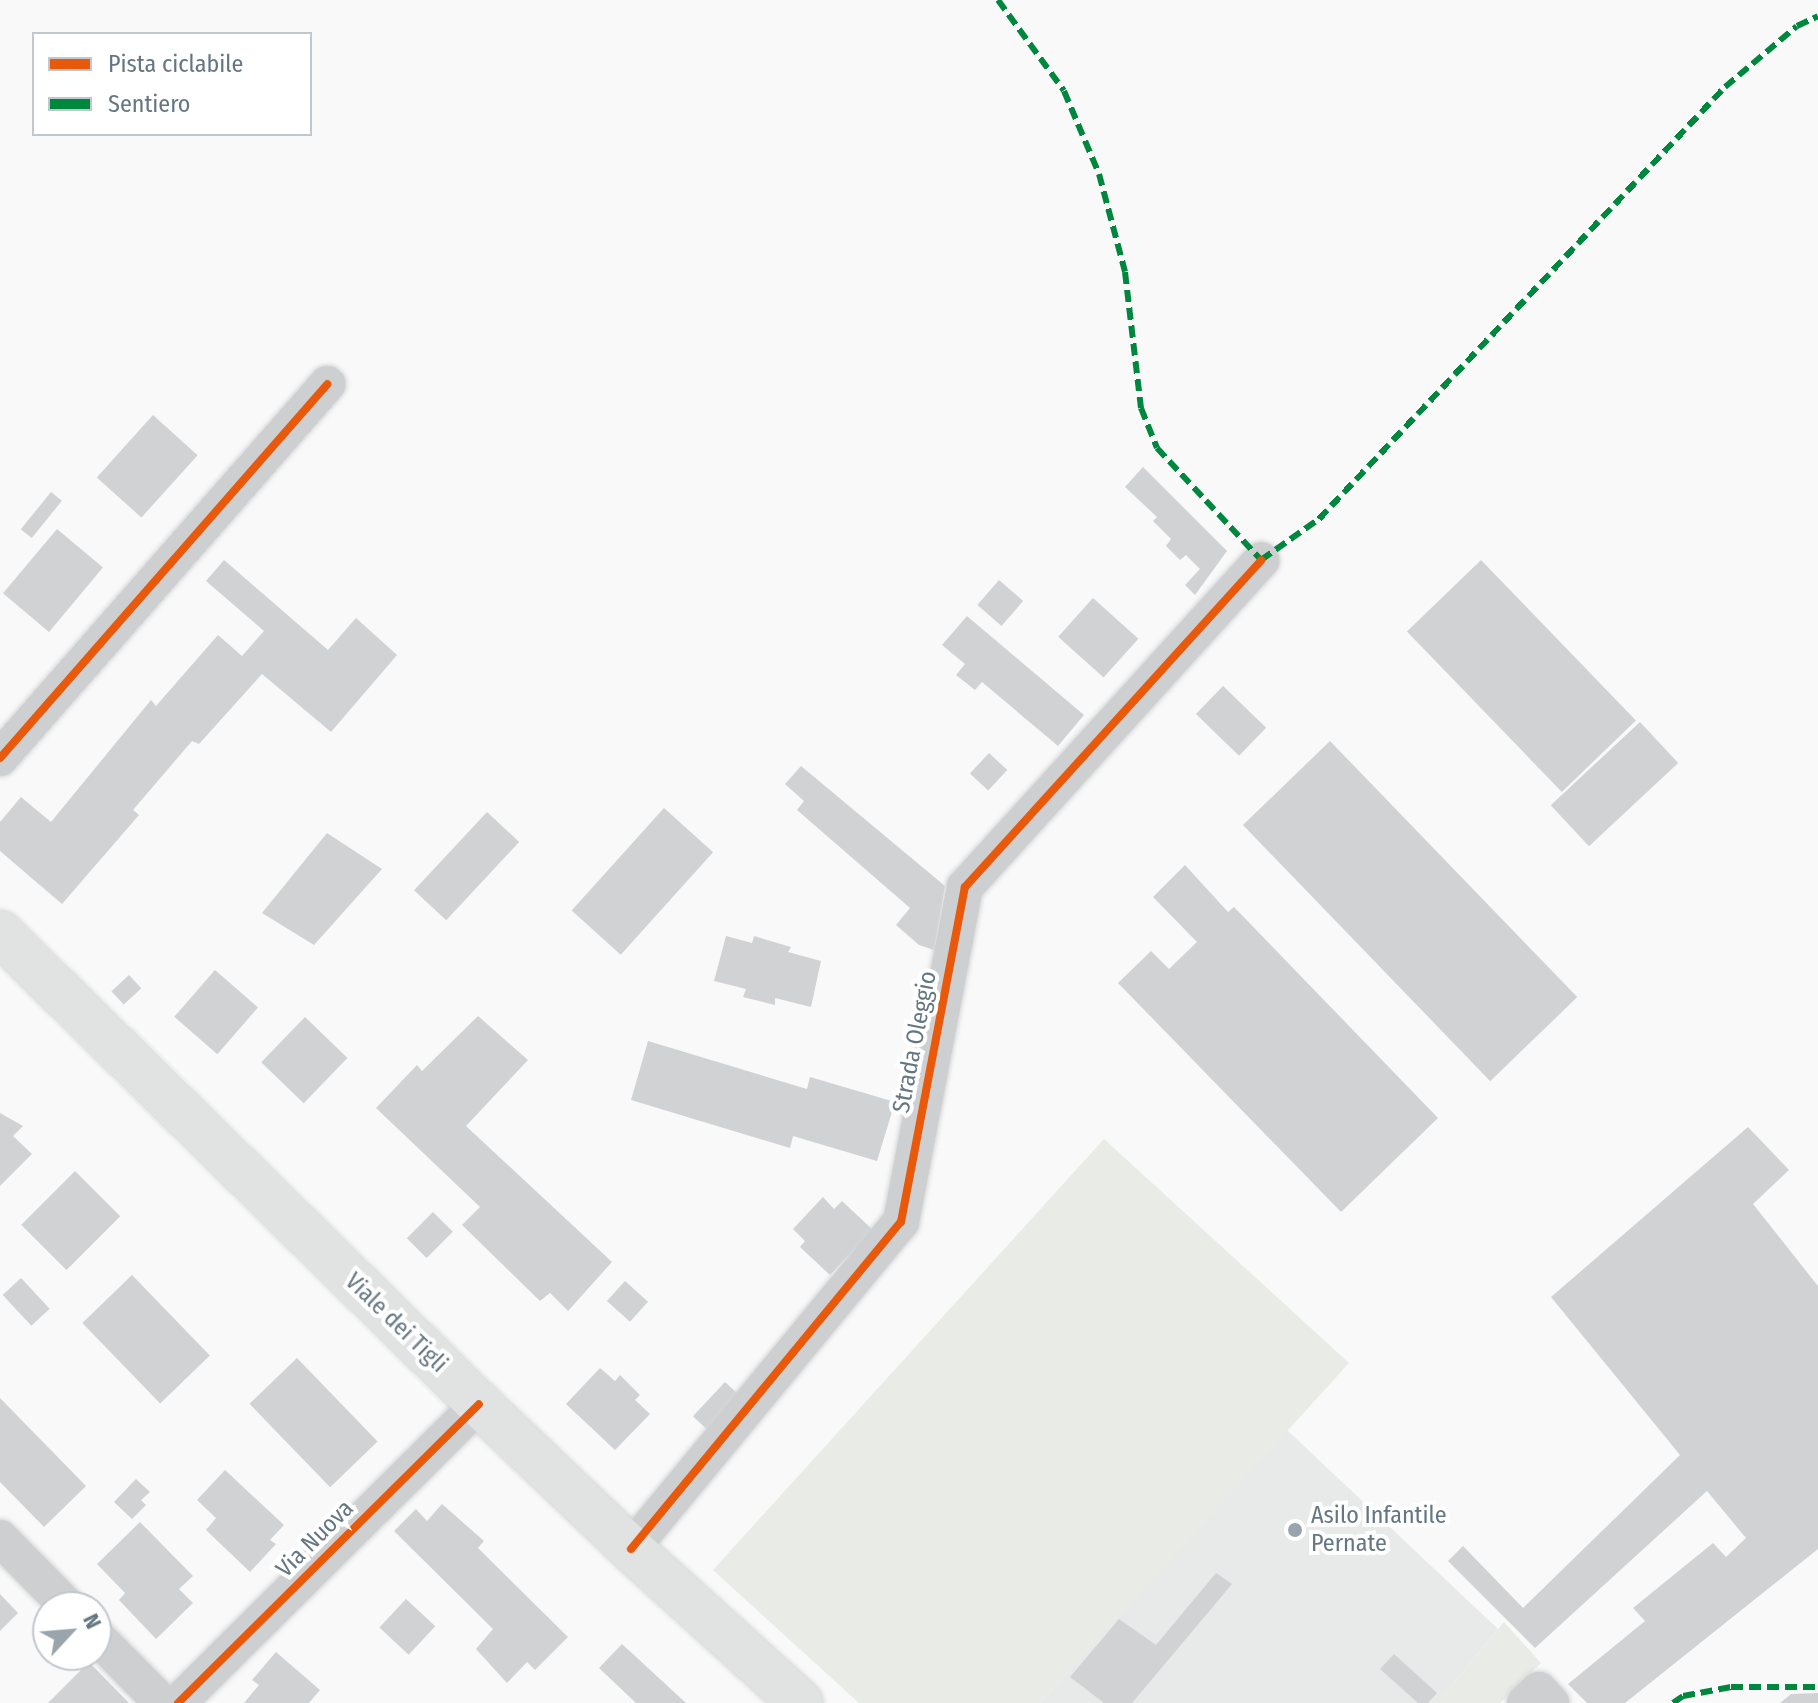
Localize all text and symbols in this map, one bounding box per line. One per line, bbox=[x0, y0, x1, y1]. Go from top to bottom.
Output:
legend bbox=[32, 32, 312, 136]
text: Pista ciclabile bbox=[108, 50, 243, 78]
text: Sentiero bbox=[108, 90, 191, 118]
street label: Strada Oleggio bbox=[887, 969, 943, 1115]
street label: Viale dei Tigli bbox=[339, 1267, 453, 1379]
street label: Via Nuova bbox=[270, 1494, 360, 1584]
place label: Asilo Infantile Pernate bbox=[1311, 1502, 1447, 1558]
marker: Asilo Infantile Pernate bbox=[1286, 1521, 1304, 1539]
north arrow bbox=[32, 1591, 112, 1671]
text: N bbox=[77, 1609, 107, 1633]

